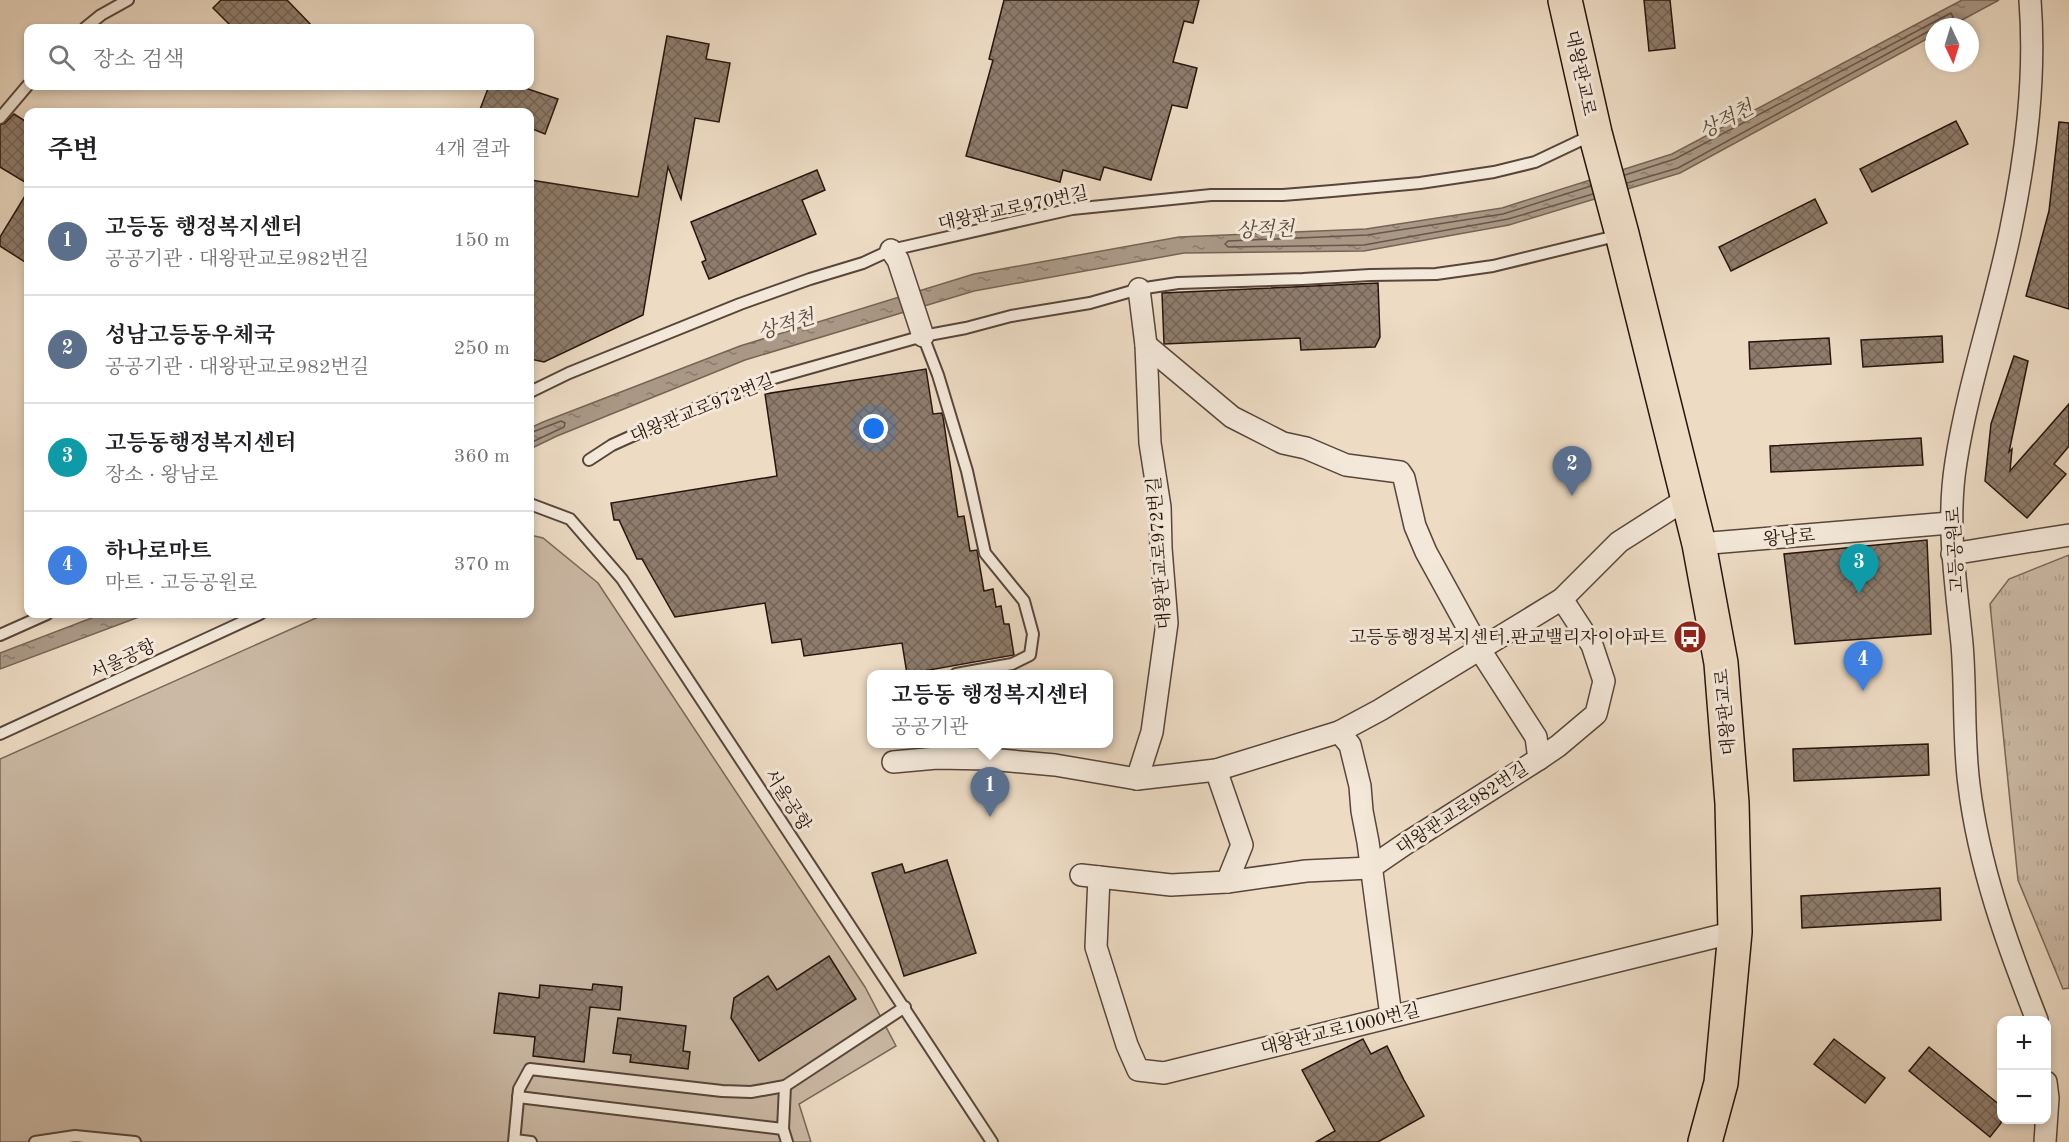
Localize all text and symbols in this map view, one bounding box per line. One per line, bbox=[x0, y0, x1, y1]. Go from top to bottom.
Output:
north arrow bbox=[1925, 18, 1979, 72]
search box bbox=[24, 24, 534, 90]
street label: 대왕판교로 bbox=[1562, 29, 1599, 118]
icon: search bbox=[45, 41, 78, 74]
text: 장소 검색 bbox=[93, 49, 184, 71]
water label: 상적천 bbox=[1695, 95, 1759, 143]
text: 주변 bbox=[48, 138, 98, 164]
text: 4개 결과 bbox=[435, 140, 510, 160]
street label: 대왕판교로970번길 bbox=[936, 183, 1090, 234]
text: 고등동 행정복지센터 bbox=[105, 217, 302, 239]
water label: 상적천 bbox=[1236, 217, 1296, 242]
text: 1 bbox=[62, 231, 73, 251]
text: 150 m bbox=[454, 231, 510, 251]
text: 공공기관 · 대왕판교로982번길 bbox=[105, 250, 369, 270]
water label: 상적천 bbox=[755, 305, 819, 344]
text: 성남고등동우체국 bbox=[105, 325, 275, 347]
text: 2 bbox=[62, 339, 73, 359]
text: 250 m bbox=[454, 339, 510, 359]
text: 공공기관 · 대왕판교로982번길 bbox=[105, 358, 369, 378]
street label: 대왕판교로972번길 bbox=[628, 371, 777, 446]
your location bbox=[859, 414, 888, 443]
text: 고등동행정복지센터 bbox=[105, 433, 296, 455]
pin: 2 bbox=[1552, 446, 1592, 496]
text: 3 bbox=[62, 447, 73, 467]
text: 360 m bbox=[454, 447, 510, 467]
text: 장소 · 왕남로 bbox=[105, 466, 218, 486]
street label: 대왕판교로972번길 bbox=[1145, 476, 1174, 630]
street label: 고등공원로 bbox=[1944, 506, 1967, 594]
street label: 왕남로 bbox=[1762, 526, 1816, 549]
text: 하나로마트 bbox=[105, 541, 211, 563]
pin: 3 bbox=[1840, 544, 1878, 594]
text: 4 bbox=[62, 555, 73, 575]
text: 370 m bbox=[454, 555, 510, 575]
text: 마트 · 고등공원로 bbox=[105, 574, 257, 594]
bus stop icon: 고등동행정복지센터.판교밸리자이아파트 bbox=[1672, 619, 1708, 655]
place label: 고등동행정복지센터.판교밸리자이아파트 bbox=[1349, 627, 1668, 647]
street label: 서울공항 bbox=[88, 636, 159, 683]
pin: 4 bbox=[1844, 642, 1882, 691]
street label: 대왕판교로 bbox=[1712, 668, 1739, 756]
popup bbox=[867, 670, 1113, 748]
text: 고등동 행정복지센터 bbox=[891, 685, 1089, 707]
text: 공공기관 bbox=[891, 718, 969, 738]
street label: 대왕판교로982번길 bbox=[1393, 759, 1532, 858]
street label: 서울공항 bbox=[761, 766, 815, 835]
pin: 1 bbox=[970, 768, 1010, 817]
street label: 대왕판교로1000번길 bbox=[1259, 1000, 1422, 1058]
map controls bbox=[1997, 1016, 2051, 1124]
button: + bbox=[1997, 1016, 2051, 1070]
button: − bbox=[1997, 1070, 2051, 1124]

